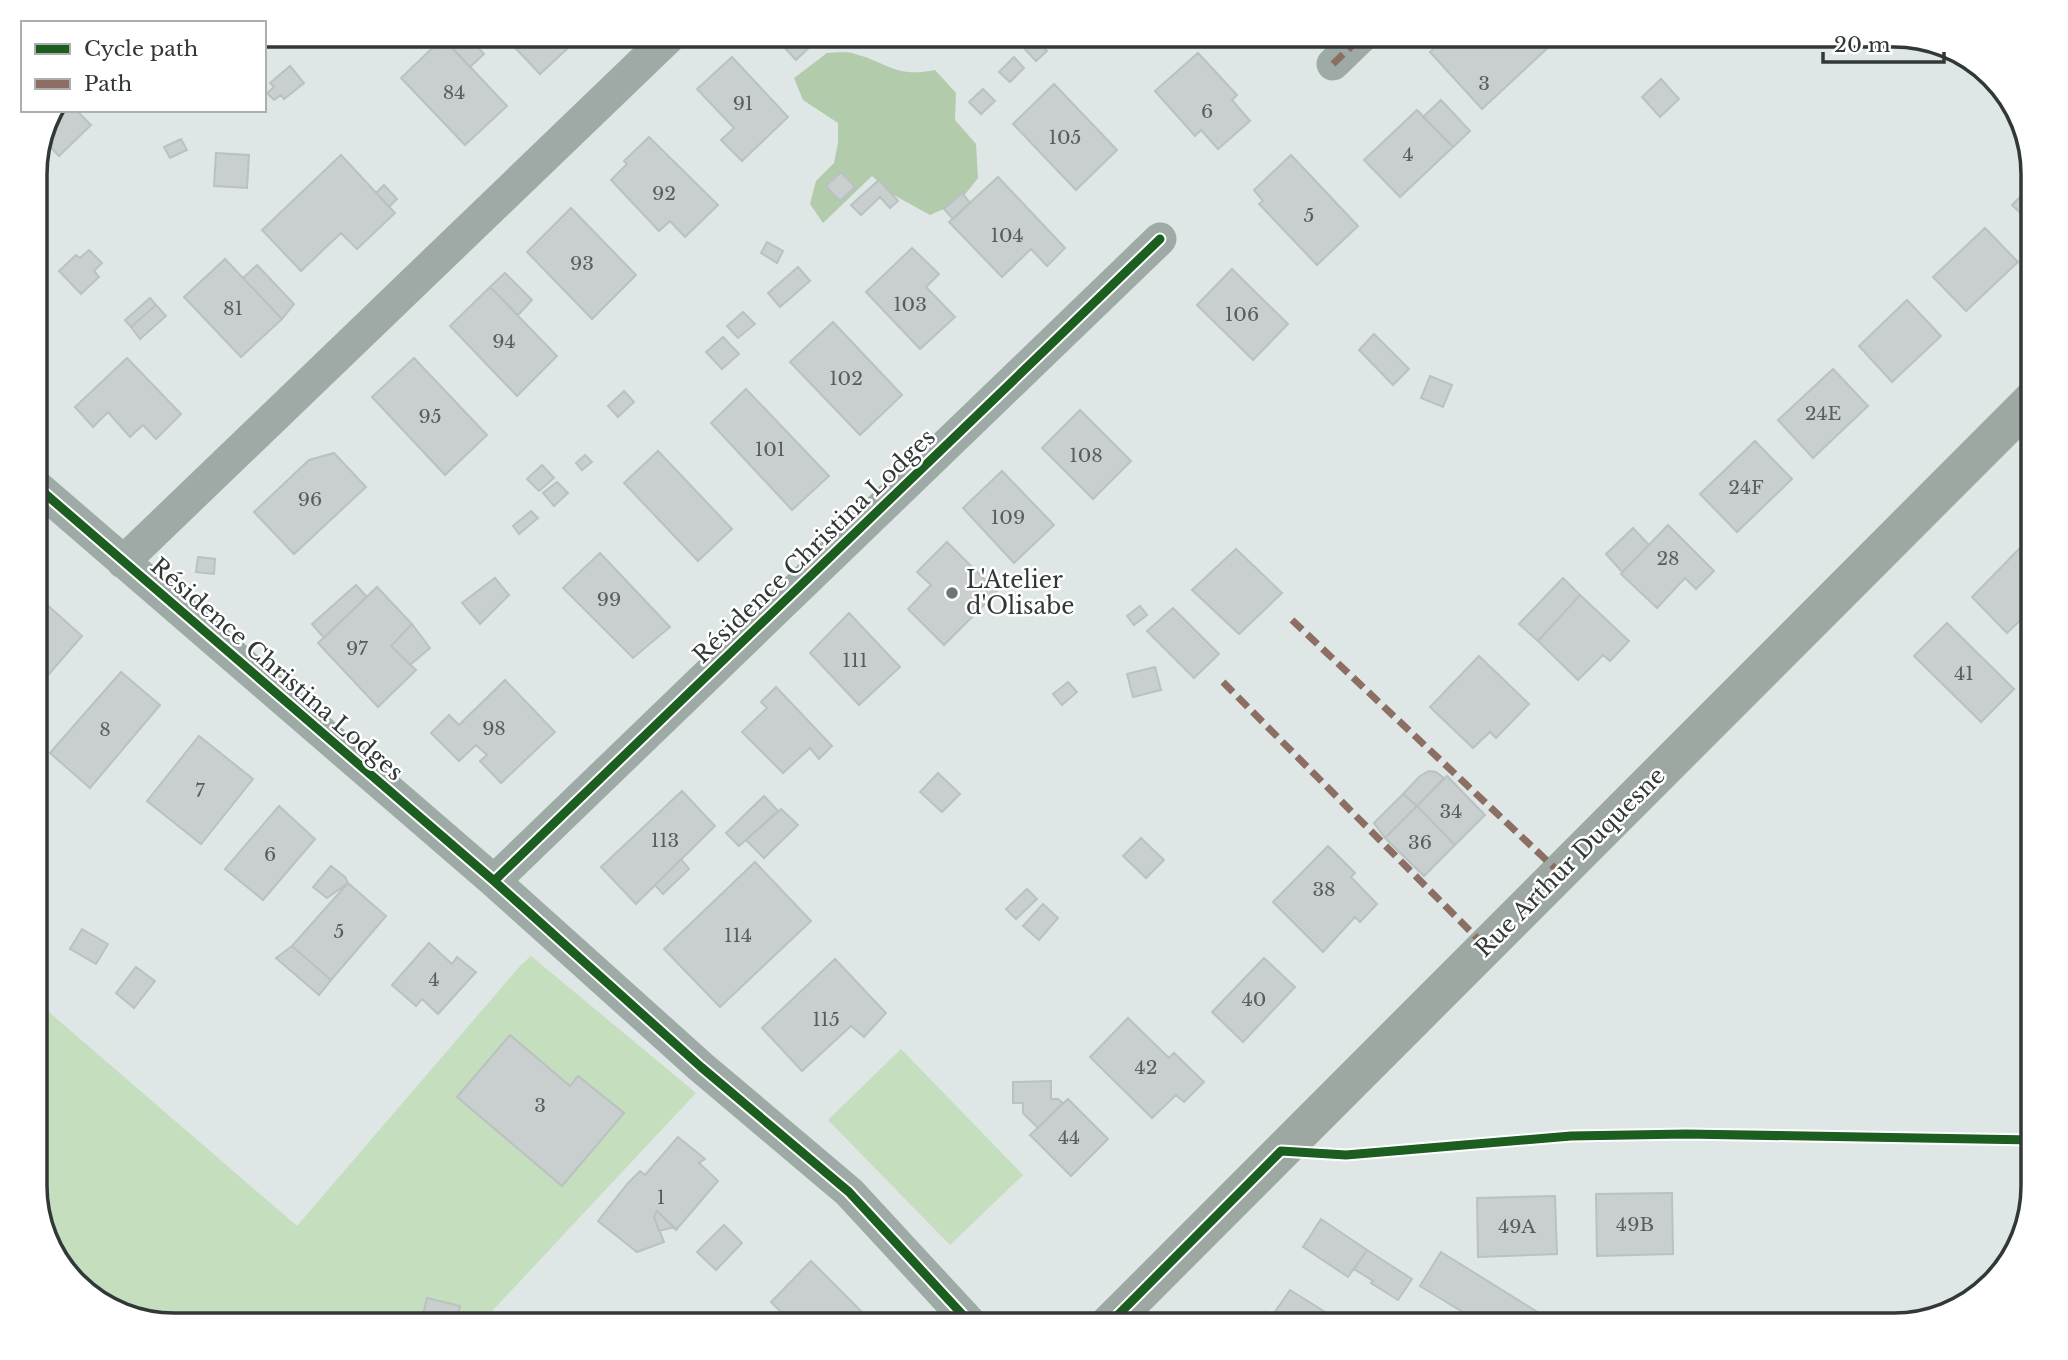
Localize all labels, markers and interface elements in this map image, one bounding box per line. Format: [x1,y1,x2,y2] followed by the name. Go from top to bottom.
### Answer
[21,21,266,112] legend
[1823,21,1944,65] scale bar
[1834,32,1891,58] text: 20 m
[84,36,198,62] text: Cycle path
[84,71,132,97] text: Path
[1478,72,1490,95] house number: 3
[443,81,465,104] house number: 84
[733,92,753,115] house number: 91
[1201,100,1213,123] house number: 6
[1049,126,1081,149] house number: 105
[1402,143,1414,166] house number: 4
[652,182,676,205] house number: 92
[1304,204,1314,227] house number: 5
[990,224,1024,247] house number: 104
[570,252,594,275] house number: 93
[893,293,927,316] house number: 103
[223,297,243,320] house number: 81
[1225,303,1259,326] house number: 106
[492,330,516,353] house number: 94
[829,367,863,390] house number: 102
[1805,402,1841,425] house number: 24E
[418,405,442,428] house number: 95
[687,423,941,669] street label: Résidence Christina Lodges
[755,438,785,461] house number: 101
[1069,444,1103,467] house number: 108
[1728,476,1764,499] house number: 24F
[298,488,322,511] house number: 96
[991,506,1025,529] house number: 109
[1656,547,1680,570] house number: 28
[145,552,409,786] street label: Résidence Christina Lodges
[966,566,1074,620] place label: L'Atelier d'Olisabe
[944,585,960,601] marker: L'Atelier d'Olisabe
[597,588,621,611] house number: 99
[346,637,368,660] house number: 97
[842,649,868,672] house number: 111
[1954,662,1974,685] house number: 41
[482,717,506,740] house number: 98
[99,718,111,741] house number: 8
[1469,761,1671,963] street label: Rue Arthur Duquesne
[195,779,205,802] house number: 7
[1440,800,1462,823] house number: 34
[651,829,679,852] house number: 113
[1408,831,1432,854] house number: 36
[264,843,276,866] house number: 6
[1312,878,1336,901] house number: 38
[334,920,344,943] house number: 5
[724,924,752,947] house number: 114
[428,968,440,991] house number: 4
[1242,988,1266,1011] house number: 40
[812,1008,840,1031] house number: 115
[1135,1056,1157,1079] house number: 42
[534,1094,546,1117] house number: 3
[1058,1126,1080,1149] house number: 44
[657,1186,665,1209] house number: 1
[1616,1213,1654,1236] house number: 49B
[1498,1215,1536,1238] house number: 49A

